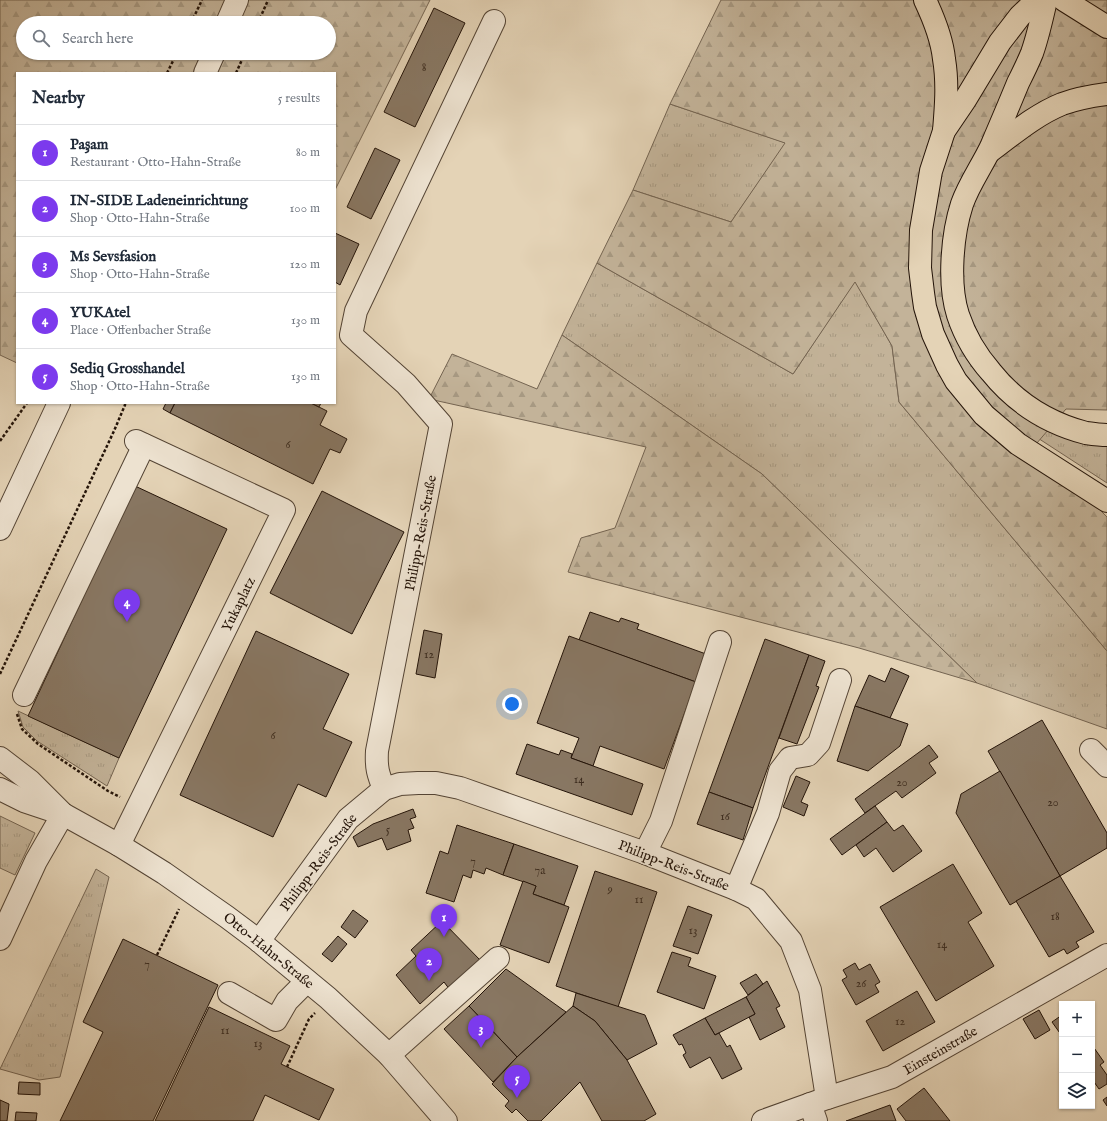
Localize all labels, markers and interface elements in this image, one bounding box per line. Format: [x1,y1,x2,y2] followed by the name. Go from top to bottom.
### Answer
[16,16,336,60] search box
[30,27,52,49] icon: search
[62,29,133,48] text: Search here
[422,60,427,75] house number: 8
[32,88,85,109] text: Nearby
[278,90,320,107] text: 5 results
[70,135,108,154] text: Paşam
[43,144,47,161] text: 1
[296,144,320,161] text: 80 m
[70,154,241,171] text: Restaurant · Otto-Hahn-Straße
[70,191,248,210] text: IN-SIDE Ladeneinrichtung
[42,200,48,217] text: 2
[290,200,320,217] text: 100 m
[70,210,210,227] text: Shop · Otto-Hahn-Straße
[70,247,156,266] text: Ms Sevsfasion
[43,256,47,273] text: 3
[290,256,320,273] text: 120 m
[70,266,210,283] text: Shop · Otto-Hahn-Straße
[70,303,130,322] text: YUKAtel
[42,312,48,329] text: 4
[291,312,320,329] text: 130 m
[70,322,211,339] text: Place · Offenbacher Straße
[70,359,185,378] text: Sediq Grosshandel
[43,368,47,385] text: 5
[291,368,320,385] text: 130 m
[70,378,210,395] text: Shop · Otto-Hahn-Straße
[285,437,291,452] house number: 6
[401,473,441,593] street label: Philipp-Reis-Straße
[218,574,260,635] street label: Yukaplatz
[114,589,140,622] pin: 4
[424,647,434,662] house number: 12
[502,694,522,714] your location
[270,728,276,743] house number: 6
[574,772,584,787] house number: 14
[896,775,908,790] house number: 20
[1047,795,1059,810] house number: 20
[720,809,731,824] house number: 16
[276,810,362,915] street label: Philipp-Reis-Straße
[386,822,391,837] house number: 5
[616,836,732,896] street label: Philipp-Reis-Straße
[470,854,476,869] house number: 7
[535,863,546,878] house number: 7a
[606,882,613,897] house number: 9
[635,892,643,907] house number: 11
[431,904,457,937] pin: 1
[219,909,318,993] street label: Otto-Hahn-Straße
[1050,909,1060,924] house number: 18
[689,923,697,938] house number: 13
[937,937,947,952] house number: 14
[416,948,442,981] pin: 2
[144,957,150,972] house number: 7
[856,976,867,991] house number: 26
[1059,1001,1095,1109] map controls
[1059,1001,1095,1037] button: +
[895,1014,905,1029] house number: 12
[468,1015,494,1048] pin: 3
[900,1022,981,1079] street label: Einsteinstraße
[221,1023,229,1038] house number: 11
[254,1036,262,1051] house number: 13
[1059,1037,1095,1073] button: −
[504,1065,530,1098] pin: 5
[1059,1073,1095,1109] button: layers

